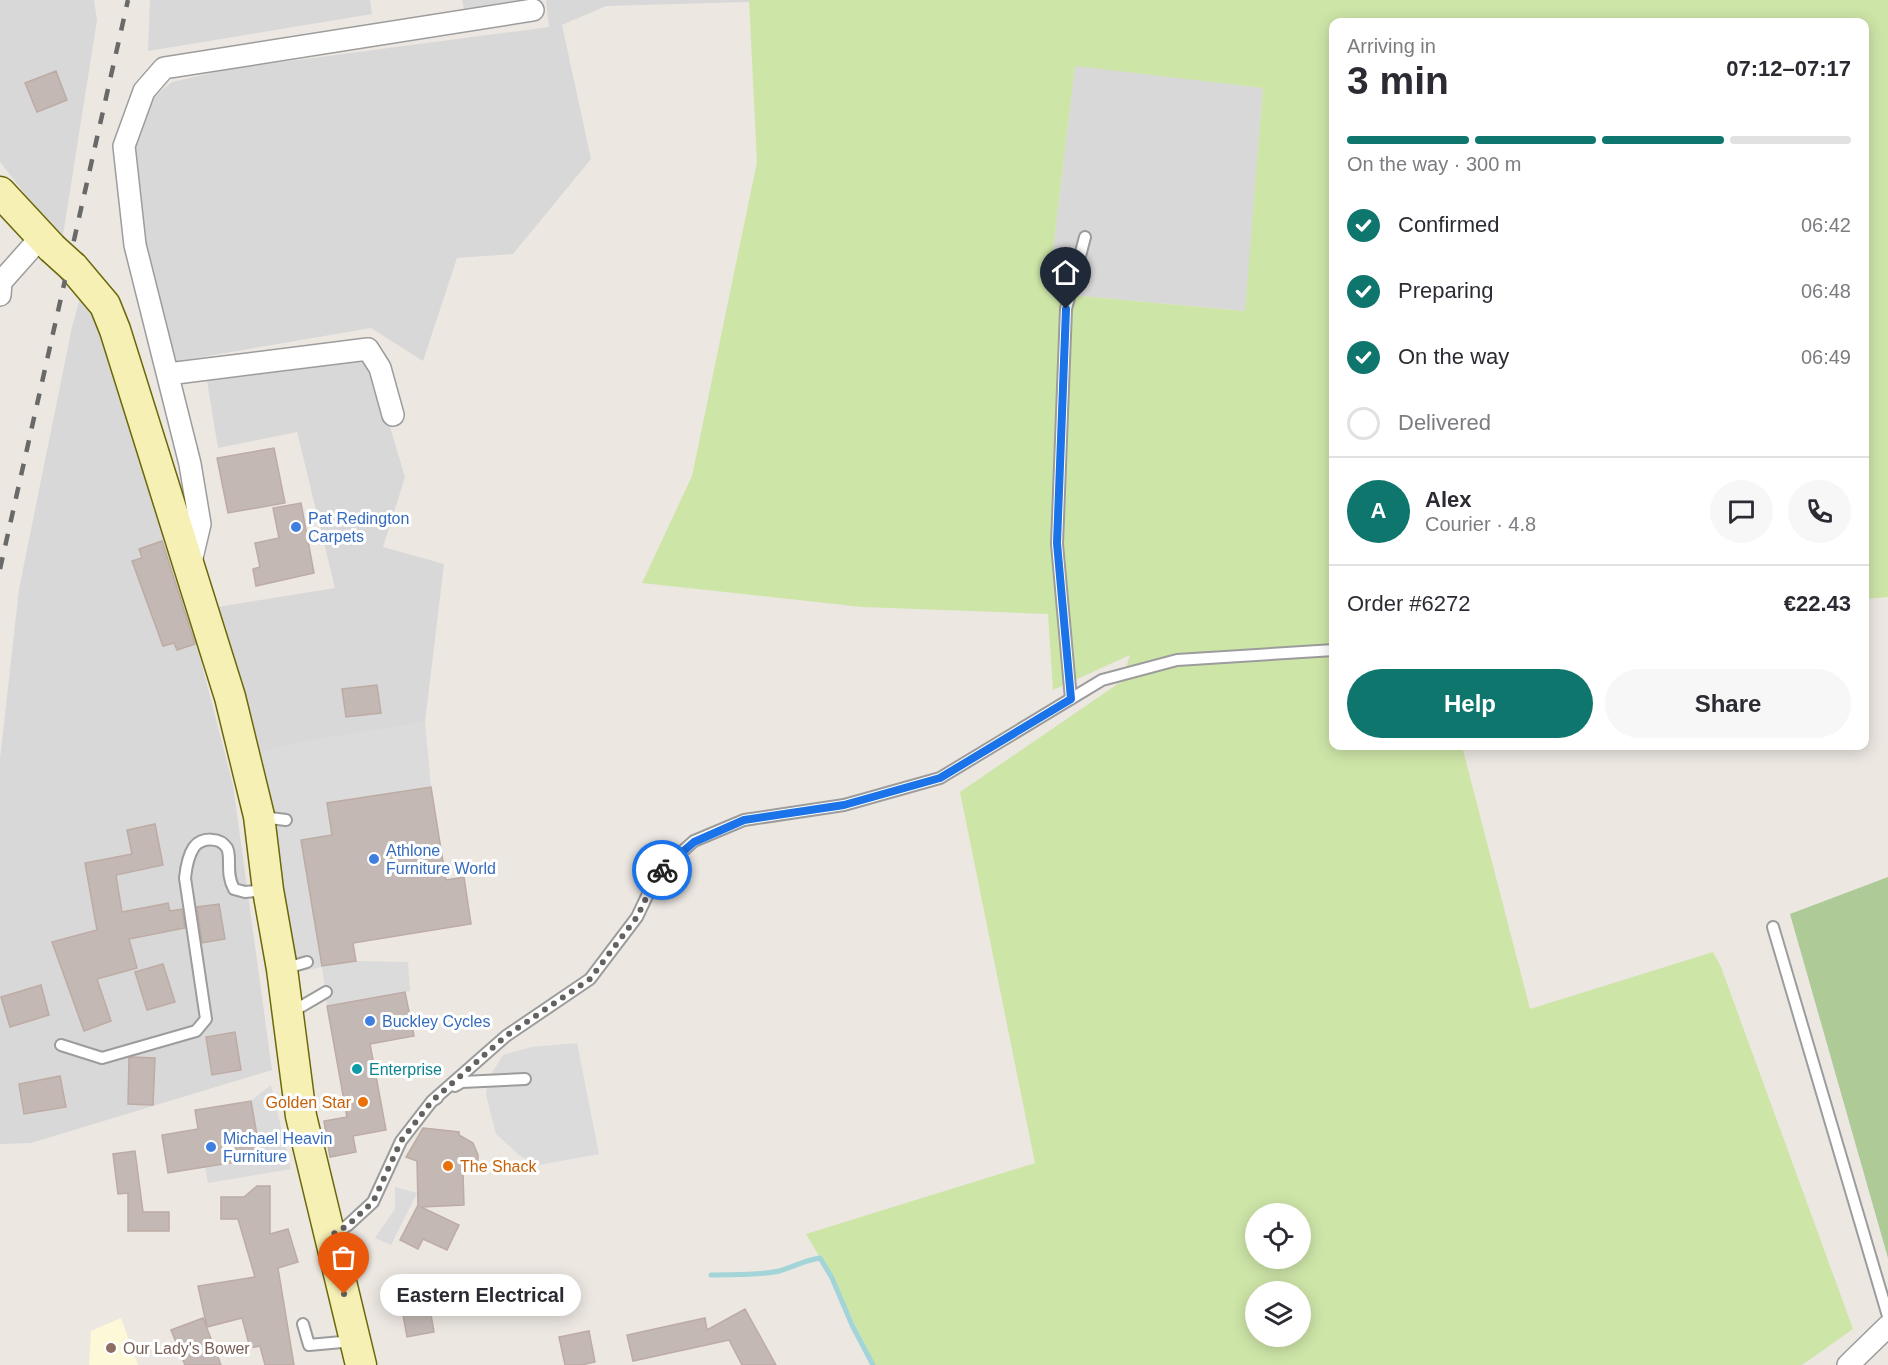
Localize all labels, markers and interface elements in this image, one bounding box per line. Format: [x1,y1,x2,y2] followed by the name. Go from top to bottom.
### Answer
[1347,35,1436,57] text: Arriving in
[1726,56,1851,81] text: 07:12–07:17
[1347,59,1449,102] text: 3 min
[1347,153,1522,175] text: On the way · 300 m
[1347,209,1380,242] icon: check
[1398,212,1499,237] text: Confirmed
[1801,214,1851,236] text: 06:42
[1040,247,1091,309] pin
[1049,256,1082,289] icon: home
[1347,275,1380,308] icon: check
[1398,278,1493,303] text: Preparing
[1801,280,1851,302] text: 06:48
[1347,341,1380,374] icon: check
[1398,344,1509,369] text: On the way
[1801,346,1851,368] text: 06:49
[1398,410,1491,435] text: Delivered
[1710,480,1773,543] button: chat
[1788,480,1851,543] button: phone
[1425,487,1471,512] text: Alex
[1371,498,1386,523] text: A
[308,510,409,545] place label: Pat Redington Carpets
[1425,513,1536,535] text: Courier · 4.8
[289,520,303,534] marker: Pat Redington Carpets
[1347,591,1471,616] text: Order #6272
[1784,591,1851,616] text: €22.43
[1347,669,1593,738] button: Help
[1605,669,1851,738] button: Share
[632,840,692,900] courier
[386,842,496,877] place label: Athlone Furniture World
[367,852,381,866] marker: Athlone Furniture World
[646,854,679,887] icon: bike
[382,1013,490,1030] place label: Buckley Cycles
[363,1014,377,1028] marker: Buckley Cycles
[369,1061,442,1078] place label: Enterprise
[350,1062,364,1076] marker: Enterprise
[266,1094,352,1111] place label: Golden Star
[356,1095,370,1109] marker: Golden Star
[223,1130,332,1165] place label: Michael Heavin Furniture
[204,1140,218,1154] marker: Michael Heavin Furniture
[460,1158,537,1175] place label: The Shack
[441,1159,455,1173] marker: The Shack
[1245,1203,1311,1347] map controls
[1245,1203,1311,1269] button: locate
[318,1232,369,1294] pin
[327,1241,360,1274] icon: bag
[380,1273,581,1315] callout: Eastern Electrical
[1245,1281,1311,1347] button: layers
[397,1284,564,1306] text: Eastern Electrical
[123,1340,250,1357] place label: Our Lady's Bower
[104,1341,118,1355] marker: Our Lady's Bower

